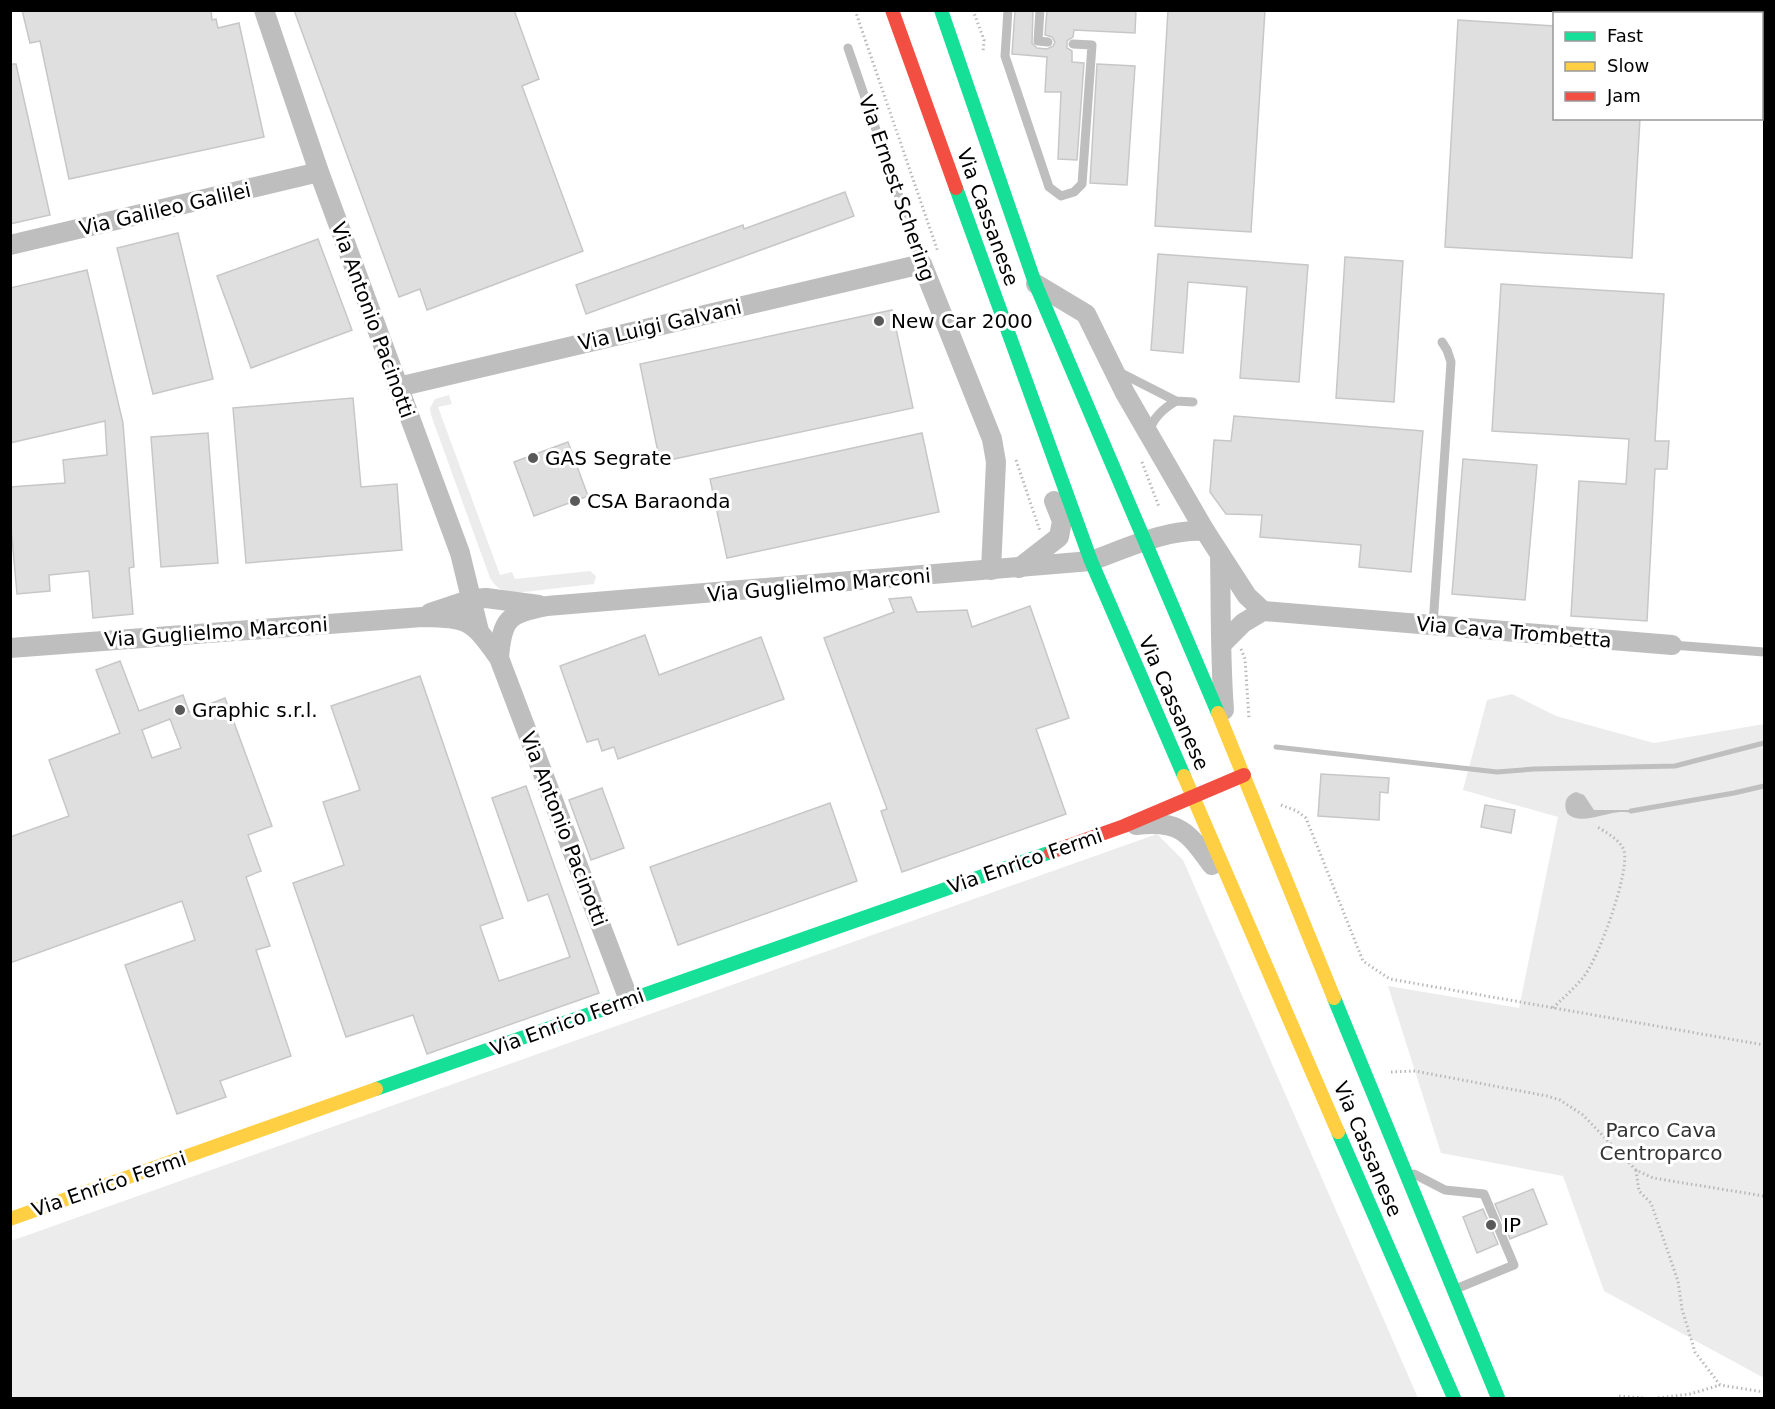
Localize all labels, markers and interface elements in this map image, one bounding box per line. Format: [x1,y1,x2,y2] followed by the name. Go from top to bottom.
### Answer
[1553,12,1763,120] legend
[1607,25,1643,46] text: Fast
[1607,55,1649,76] text: Slow
[1606,85,1641,106] text: Jam
[854,92,940,284] street label: Via Ernest Schering
[952,145,1024,289] street label: Via Cassanese
[77,178,253,240] street label: Via Galileo Galilei
[326,219,420,421] street label: Via Antonio Pacinotti
[576,295,744,355] street label: Via Luigi Galvani
[891,309,1033,333] place label: New Car 2000
[872,314,886,328] marker: New Car 2000
[545,446,672,470] place label: GAS Segrate
[526,451,540,465] marker: GAS Segrate
[587,489,730,513] place label: CSA Baraonda
[568,494,582,508] marker: CSA Baraonda
[706,563,932,607] street label: Via Guglielmo Marconi
[103,612,329,652] street label: Via Guglielmo Marconi
[1415,612,1613,652] street label: Via Cava Trombetta
[1134,632,1214,774] street label: Via Cassanese
[192,698,318,722] place label: Graphic s.r.l.
[173,703,187,717] marker: Graphic s.r.l.
[516,728,612,930] street label: Via Antonio Pacinotti
[945,823,1105,899] street label: Via Enrico Fermi
[487,983,647,1061] street label: Via Enrico Fermi
[1329,1078,1407,1220] street label: Via Cassanese
[1600,1118,1722,1165] park label: Parco Cava Centroparco
[29,1146,189,1222] street label: Via Enrico Fermi
[1503,1213,1521,1237] place label: IP
[1484,1218,1498,1232] marker: IP

